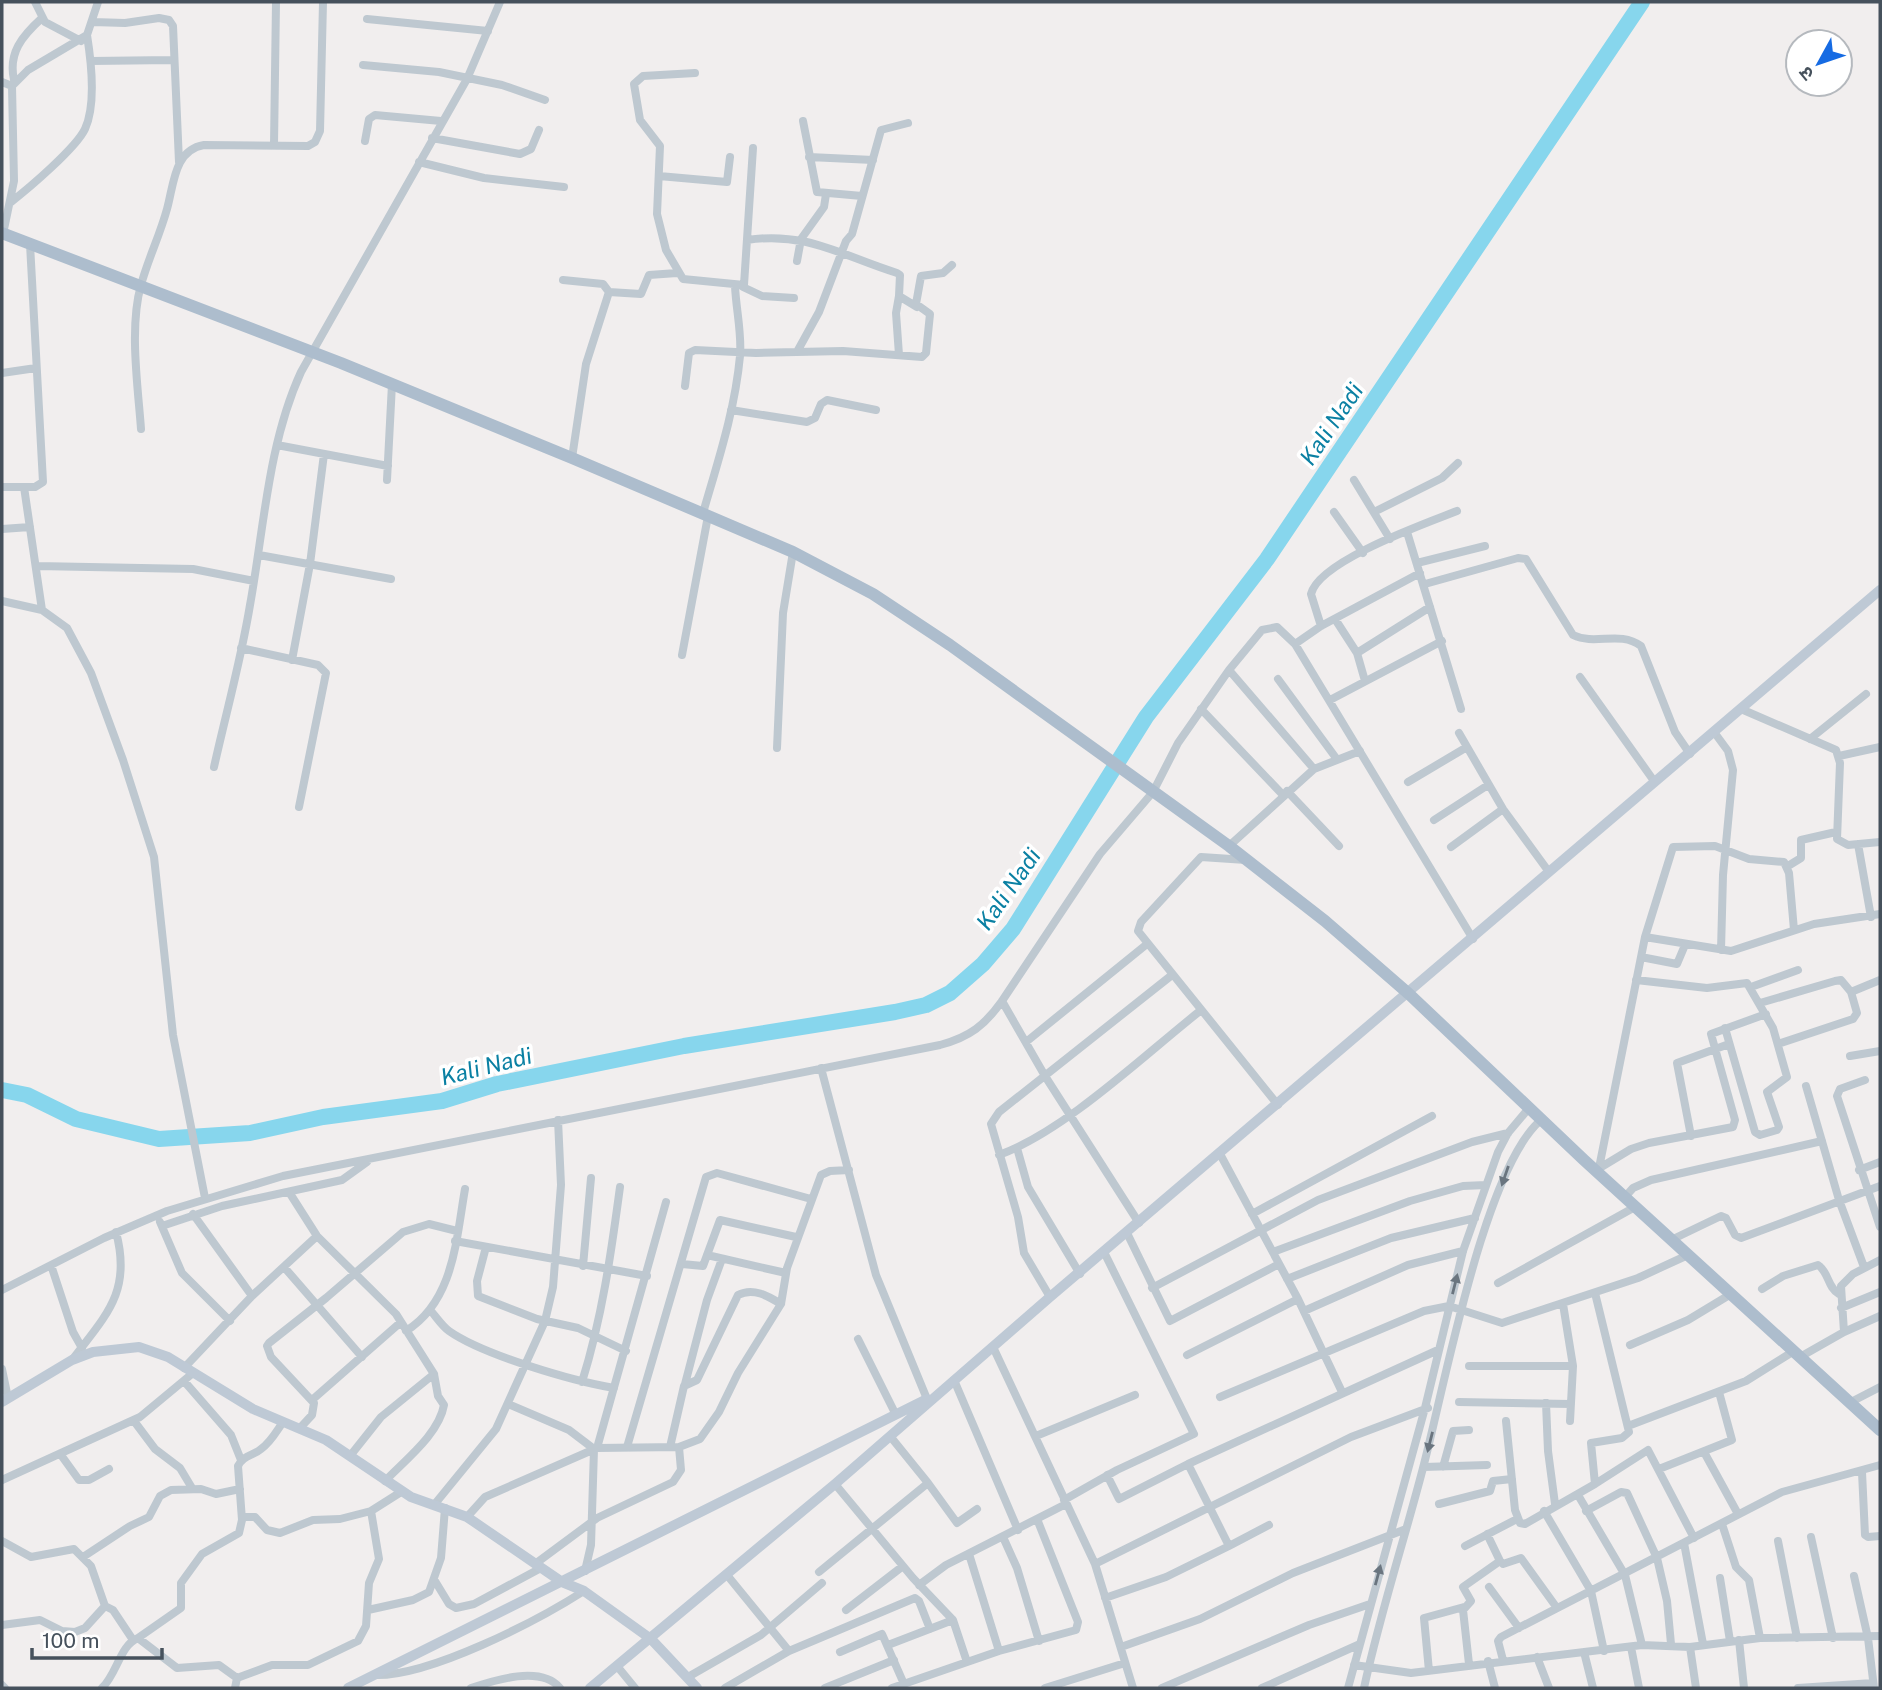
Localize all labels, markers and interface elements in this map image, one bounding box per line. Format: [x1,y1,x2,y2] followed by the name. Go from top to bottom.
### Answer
[1784,28,1854,98] north arrow
[1793,62,1818,85] text: उ
[1294,378,1368,470] water label: Kali Nadi
[970,843,1046,935] water label: Kali Nadi
[438,1042,535,1090] water label: Kali Nadi
[1499,1166,1510,1187] one-way arrow
[1450,1273,1461,1295] one-way arrow
[1424,1431,1435,1453] one-way arrow
[1373,1564,1384,1586] one-way arrow
[32,1616,161,1660] scale bar
[42,1628,99,1653] text: 100 m

